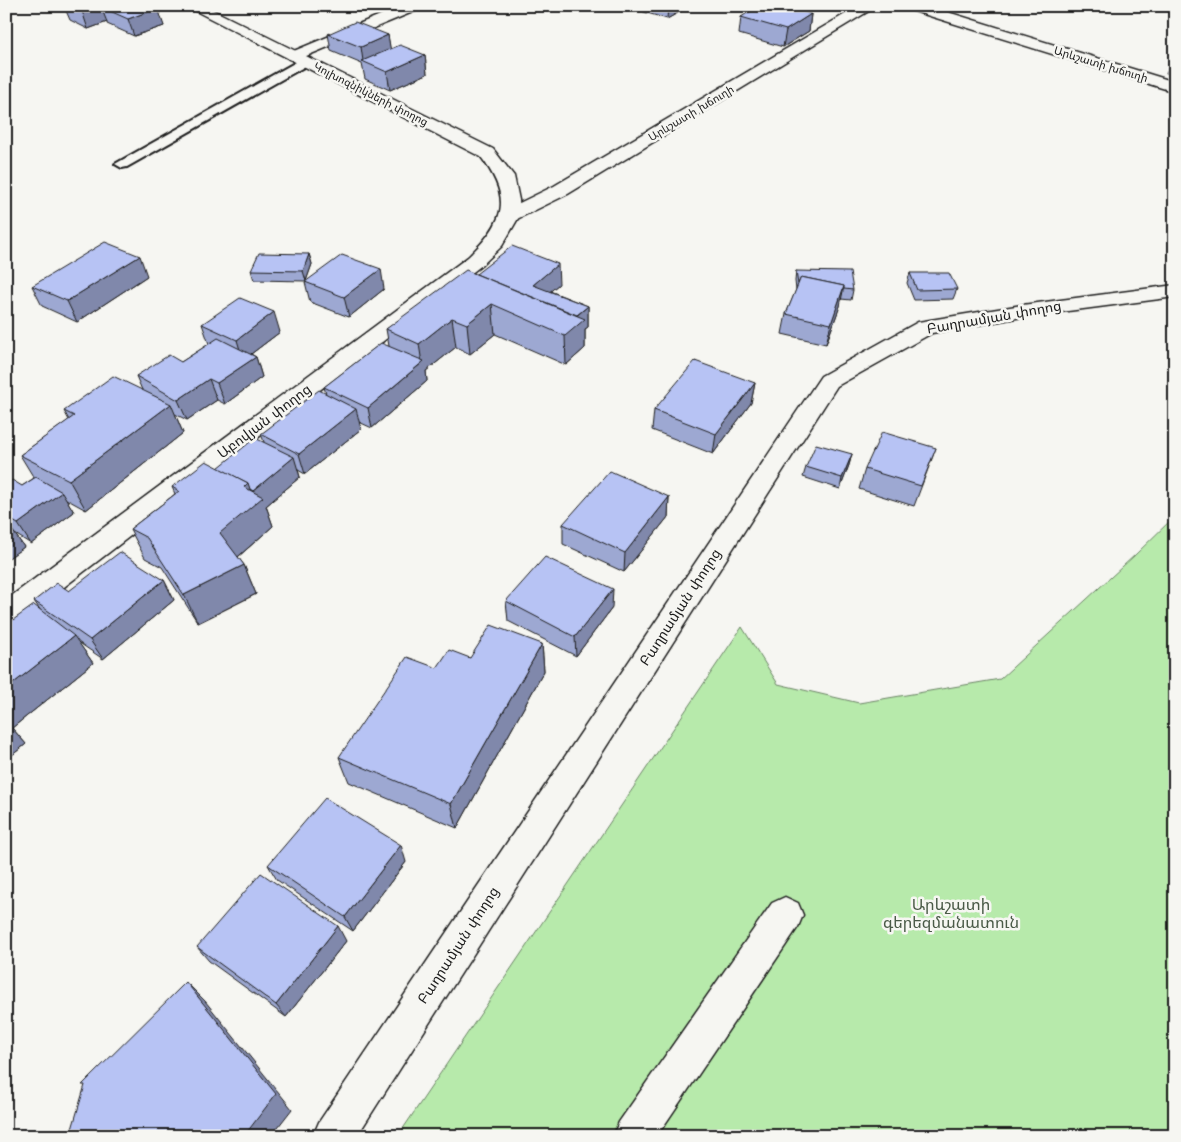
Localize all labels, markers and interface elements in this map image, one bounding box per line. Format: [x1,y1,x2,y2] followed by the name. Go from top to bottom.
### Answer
[1052,44,1149,85] street label: Արևշատի խճուղի
[311,60,430,129] street label: Կոլխոզնիկների փողոց
[646,83,736,144] street label: Արևշատի խճուղի
[926,297,1063,338] street label: Բաղրամյան փողոց
[214,381,315,462] street label: Աբովյան փողոց
[636,546,725,669] street label: Բաղրամյան փողոց
[414,884,503,1007] street label: Բաղրամյան փողոց
[883,896,1019,932] park label: Արևշատի գերեզմանատուն

